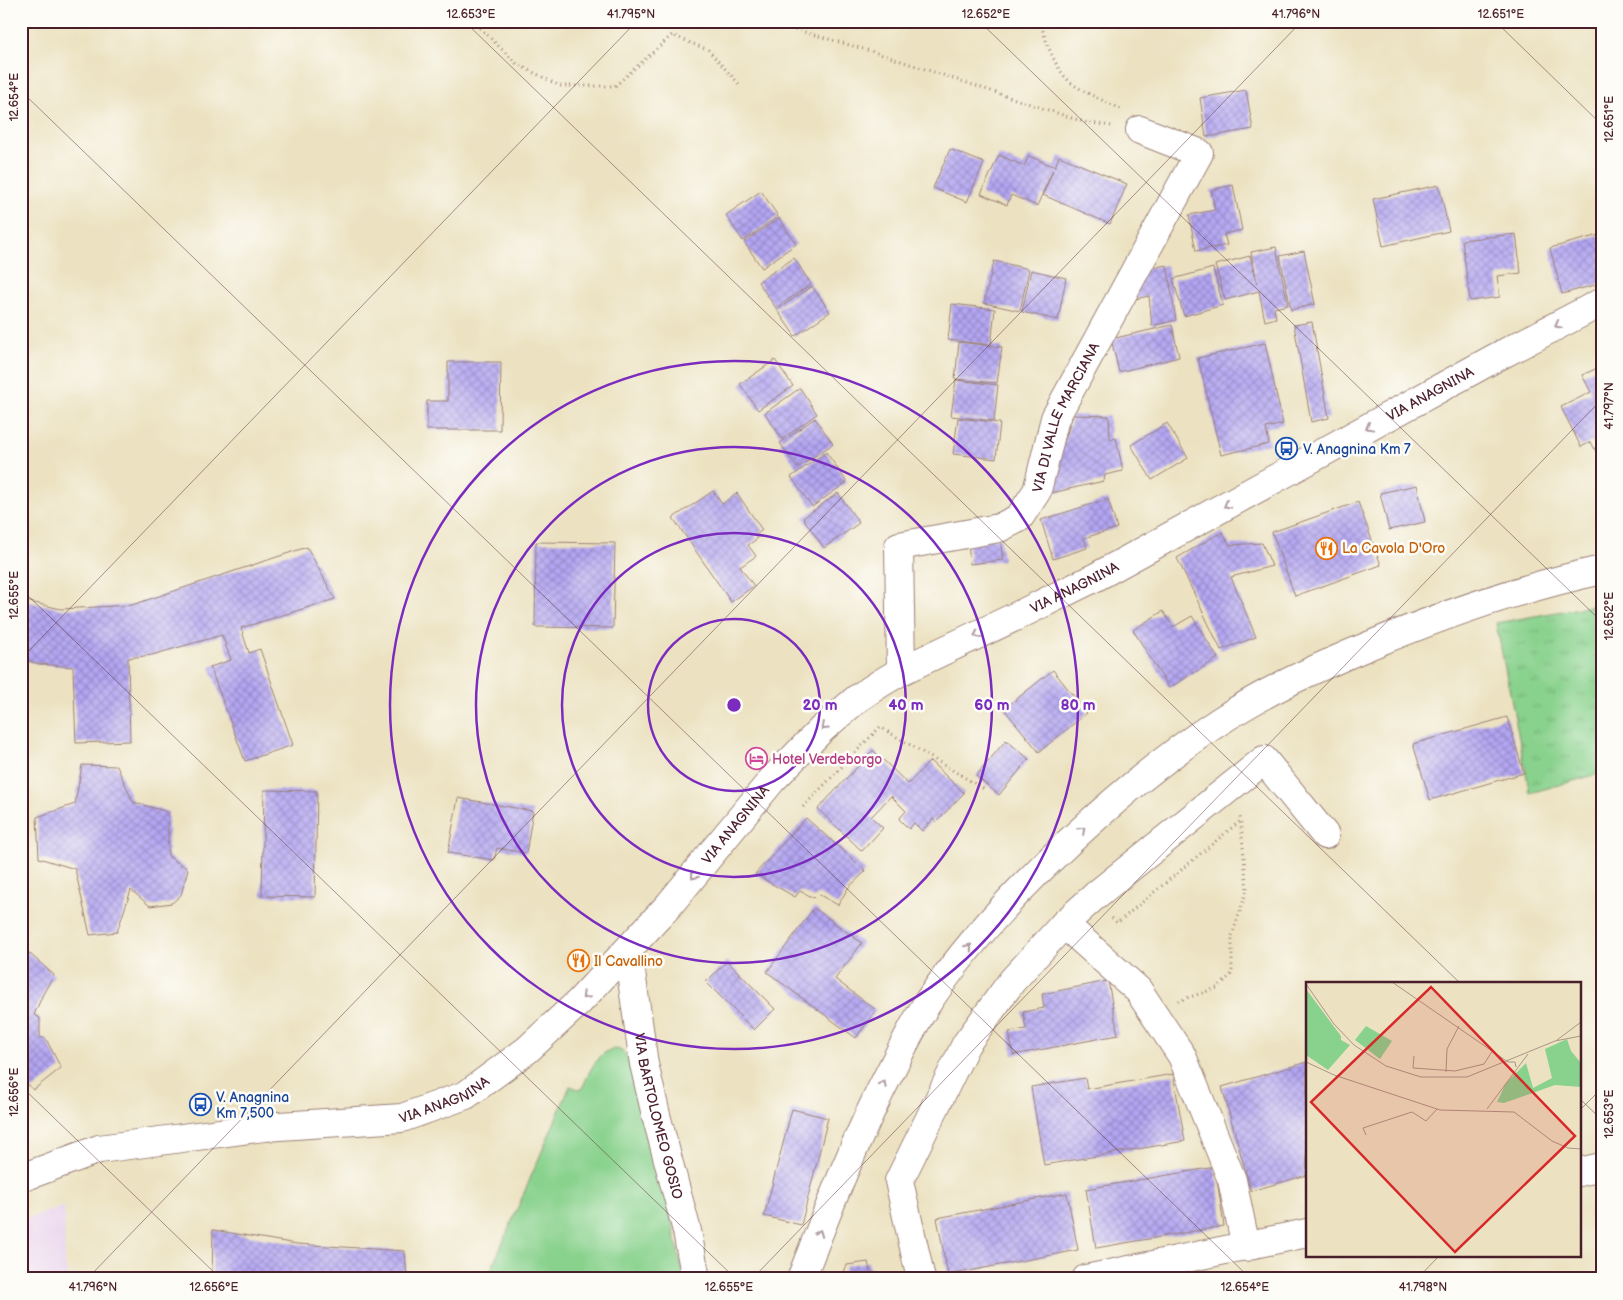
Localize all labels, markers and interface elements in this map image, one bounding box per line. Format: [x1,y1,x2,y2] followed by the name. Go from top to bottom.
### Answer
[447,7,496,22] text: 12.653°E
[607,7,655,22] text: 41.795°N
[962,7,1010,22] text: 12.652°E
[1272,7,1320,22] text: 41.796°N
[1478,7,1524,22] text: 12.651°E
[7,73,22,121] text: 12.654°E
[1602,96,1617,142] text: 12.651°E
[1555,318,1564,328] one-way arrow
[1029,339,1103,494] street label: VIA DI VALLE MARCIANA
[1383,363,1477,424] street label: VIA ANAGNINA
[1602,382,1617,430] text: 41.797°N
[1366,421,1375,431] one-way arrow
[1275,437,1299,461] bus stop icon: V. Anagnina Km 7
[1303,441,1411,458] place label: V. Anagnina Km 7
[1223,499,1232,509] one-way arrow
[1314,536,1338,560] restaurant icon: La Cavola D'Oro
[1342,540,1445,557] place label: La Cavola D'Oro
[1027,558,1122,617] street label: VIA ANAGNINA
[7,571,22,619] text: 12.655°E
[1602,592,1617,640] text: 12.652°E
[973,629,982,639] one-way arrow
[725,696,743,714] centre of rings
[803,696,838,715] text: 20 m
[888,696,924,715] text: 40 m
[974,696,1010,715] text: 60 m
[1060,696,1096,715] text: 80 m
[820,721,829,730] one-way arrow
[744,747,768,771] hotel icon: Hotel Verdeborgo
[772,751,882,768] place label: Hotel Verdeborgo
[698,781,773,868] street label: VIA ANAGNINA
[1076,827,1085,836] one-way arrow
[692,870,700,879] one-way arrow
[963,943,972,952] one-way arrow
[566,949,590,973] restaurant icon: Il Cavallino
[594,953,663,970] place label: Il Cavallino
[1306,982,1580,1258] inset map
[581,990,590,999] one-way arrow
[631,1032,687,1201] street label: VIA BARTOLOMEO GOSIO
[7,1068,22,1116] text: 12.656°E
[397,1072,493,1127] street label: VIA ANAGNINA
[877,1080,887,1089] one-way arrow
[216,1089,289,1122] place label: V. Anagnina Km 7,500
[1602,1089,1617,1138] text: 12.653°E
[188,1093,212,1117] bus stop icon: V. Anagnina Km 7,500
[813,1229,823,1238] one-way arrow
[69,1280,117,1295] text: 41.796°N
[190,1280,238,1295] text: 12.656°E
[705,1280,753,1295] text: 12.655°E
[1221,1280,1269,1295] text: 12.654°E
[1399,1280,1447,1295] text: 41.798°N

